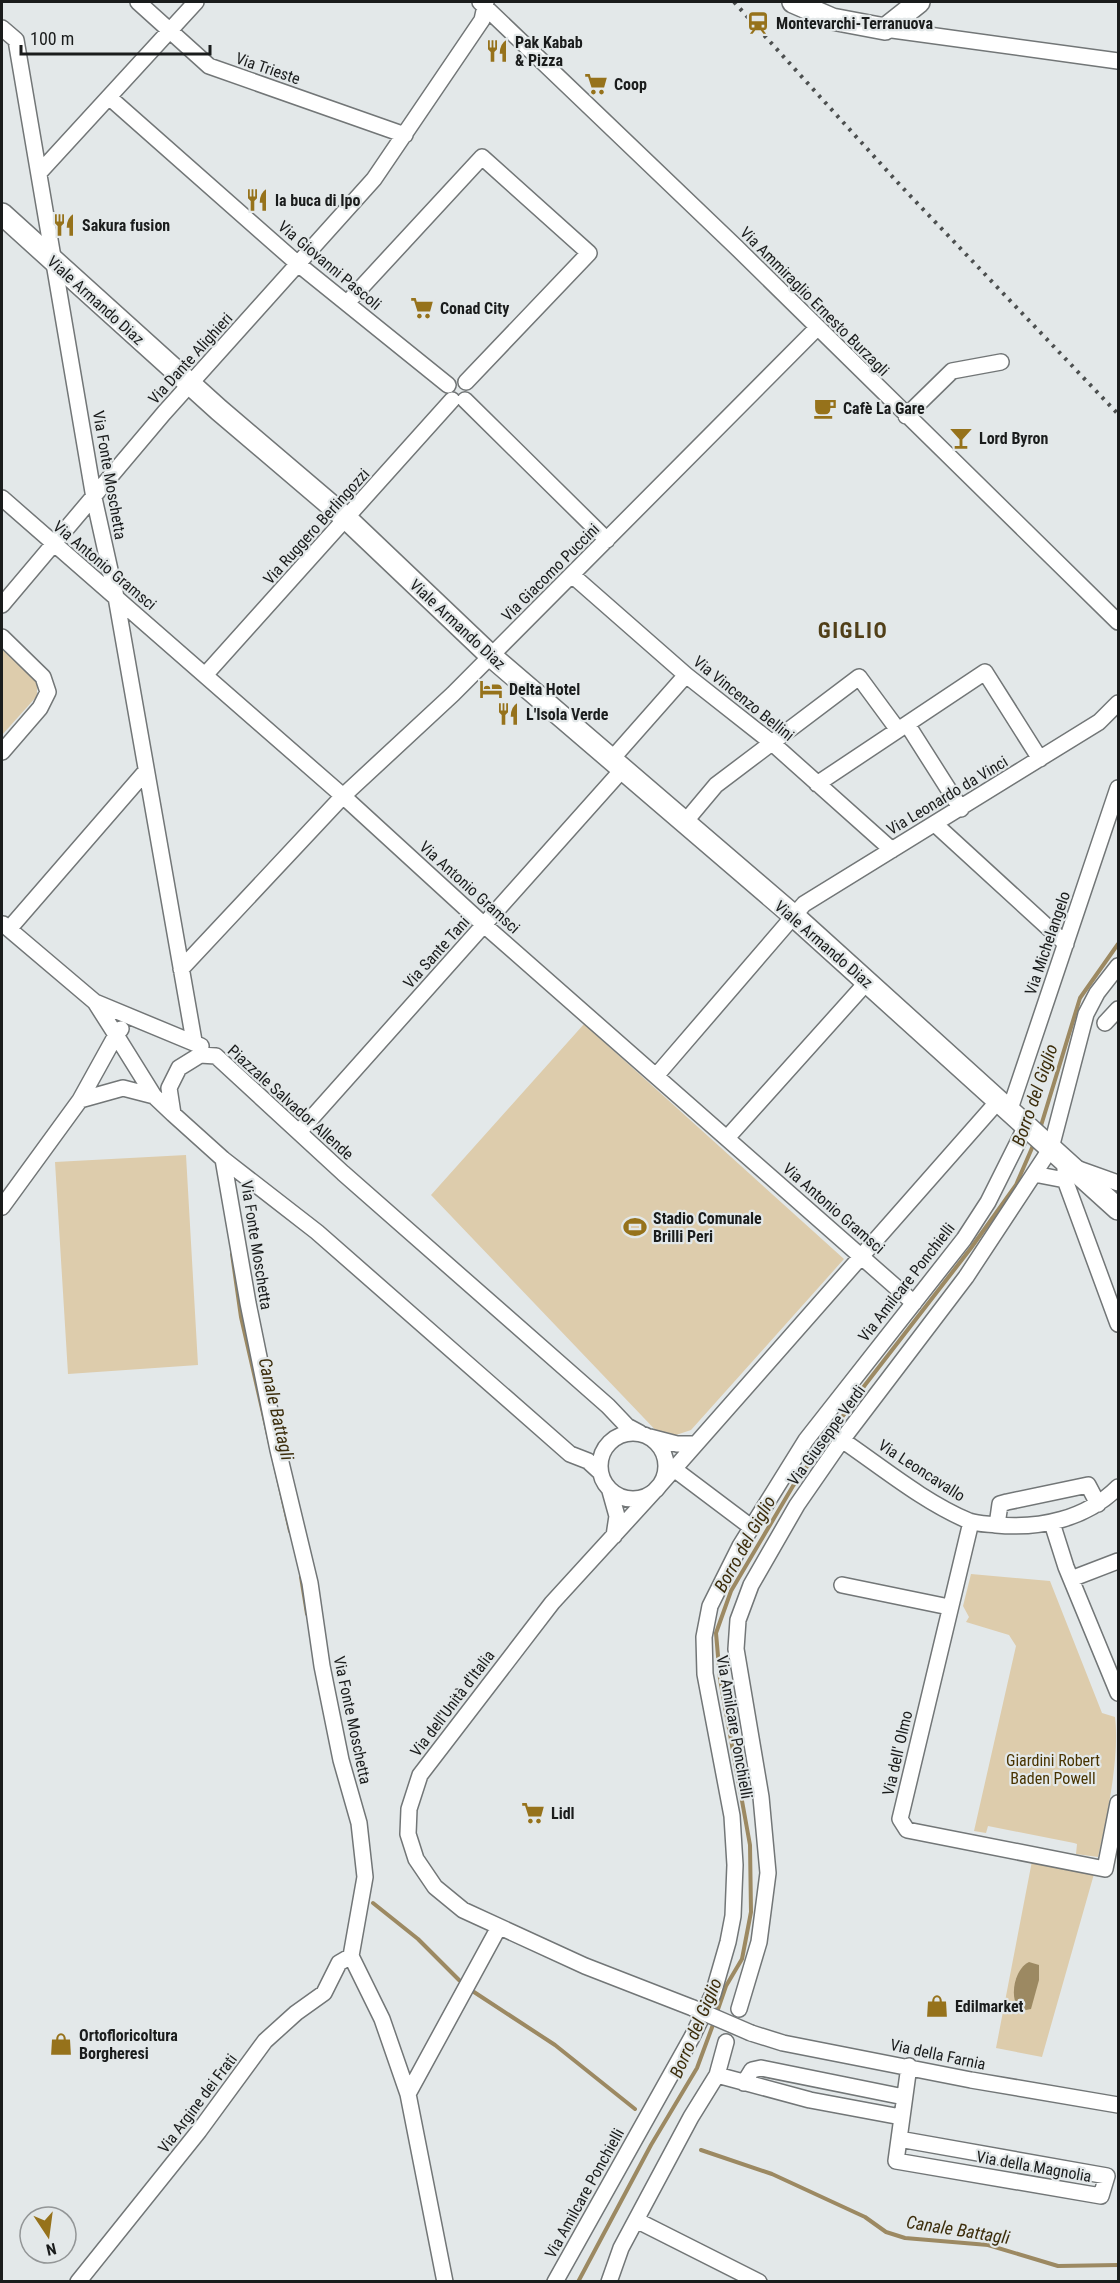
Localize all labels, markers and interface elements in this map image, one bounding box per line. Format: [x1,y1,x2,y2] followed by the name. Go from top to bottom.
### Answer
[745,10,771,36] station icon: Montevarchi-Terranuova
[776,14,933,33] place label: Montevarchi-Terranuova
[21,18,210,56] scale bar
[30,28,74,49] text: 100 m
[515,33,583,70] place label: Pak Kabab & Pizza
[484,38,510,64] restaurant icon: Pak Kabab & Pizza
[233,49,303,88] street label: Via Trieste
[583,71,609,97] supermarket icon: Coop
[614,75,647,94] place label: Coop
[244,187,270,213] restaurant icon: la buca di Ipo
[275,191,361,210] place label: la buca di Ipo
[51,212,77,238] restaurant icon: Sakura fusion
[82,216,170,235] place label: Sakura fusion
[274,217,385,314] street label: Via Giovanni Pascoli
[736,223,893,380] street label: Via Ammiraglio Ernesto Burzagli
[43,252,148,349] street label: Viale Armando Diaz
[409,295,435,321] supermarket icon: Conad City
[440,299,509,318] place label: Conad City
[144,309,236,408] street label: Via Dante Alighieri
[812,395,838,421] cafe icon: Cafè La Gare
[843,399,925,418] place label: Cafè La Gare
[89,409,130,541] street label: Via Fonte Moschetta
[948,425,974,451] bar icon: Lord Byron
[979,429,1048,448] place label: Lord Byron
[259,464,373,588] street label: Via Ruggero Berlingozzi
[49,517,160,614] street label: Via Antonio Gramsci
[498,520,603,625] street label: Via Giacomo Puccini
[406,575,509,674] street label: Viale Armando Diaz
[818,618,888,643] district label: GIGLIO
[689,652,798,745] street label: Via Vincenzo Bellini
[478,676,504,702] hotel icon: Delta Hotel
[509,680,580,699] place label: Delta Hotel
[495,701,521,727] restaurant icon: L'Isola Verde
[526,705,609,724] place label: L'Isola Verde
[883,752,1011,839] street label: Via Leonardo da Vinci
[415,837,524,938] street label: Via Antonio Gramsci
[1021,889,1074,998] street label: Via Michelangelo
[771,897,877,992] street label: Viale Armando Diaz
[399,913,473,992] street label: Via Sante Tani
[224,1041,357,1164] street label: Piazzale Salvador Allende
[1007,1041,1062,1149] water label: Borro del Giglio
[779,1159,889,1258] street label: Via Antonio Gramsci
[237,1179,276,1311] street label: Via Fonte Moschetta
[653,1209,762,1246] place label: Stadio Comunale Brilli Peri
[622,1214,648,1240] sports icon: Stadio Comunale Brilli Peri
[854,1219,959,1345] street label: Via Amilcare Ponchielli
[254,1356,299,1463] water label: Canale Battagli
[784,1382,869,1489] street label: Via Giuseppe Verdi
[875,1435,969,1506] street label: Via Leoncavallo
[710,1492,780,1595] water label: Borro del Giglio
[406,1646,499,1760] street label: Via dell'Unità d'Italia
[330,1654,375,1786] street label: Via Fonte Moschetta
[713,1654,756,1800] street label: Via Amilcare Ponchielli
[878,1709,916,1797] street label: Via dell' Olmo
[1006,1751,1100,1788] park label: Giardini Robert Baden Powell
[520,1800,546,1826] supermarket icon: Lidl
[551,1804,575,1823] place label: Lidl
[665,1975,726,2081] water label: Borro del Giglio
[924,1993,950,2019] shop icon: Edilmarket
[955,1997,1024,2016] place label: Edilmarket
[79,2026,178,2063] place label: Ortofloricoltura Borgheresi
[48,2031,74,2057] shop icon: Ortofloricoltura Borgheresi
[888,2035,987,2074] street label: Via della Farnia
[154,2050,241,2157] street label: Via Argine dei Frati
[541,2125,628,2261] street label: Via Amilcare Ponchielli
[975,2147,1093,2186] street label: Via della Magnolia
[18,2205,78,2265] north arrow
[905,2211,1012,2248] water label: Canale Battagli
[44,2239,58,2259] text: N

